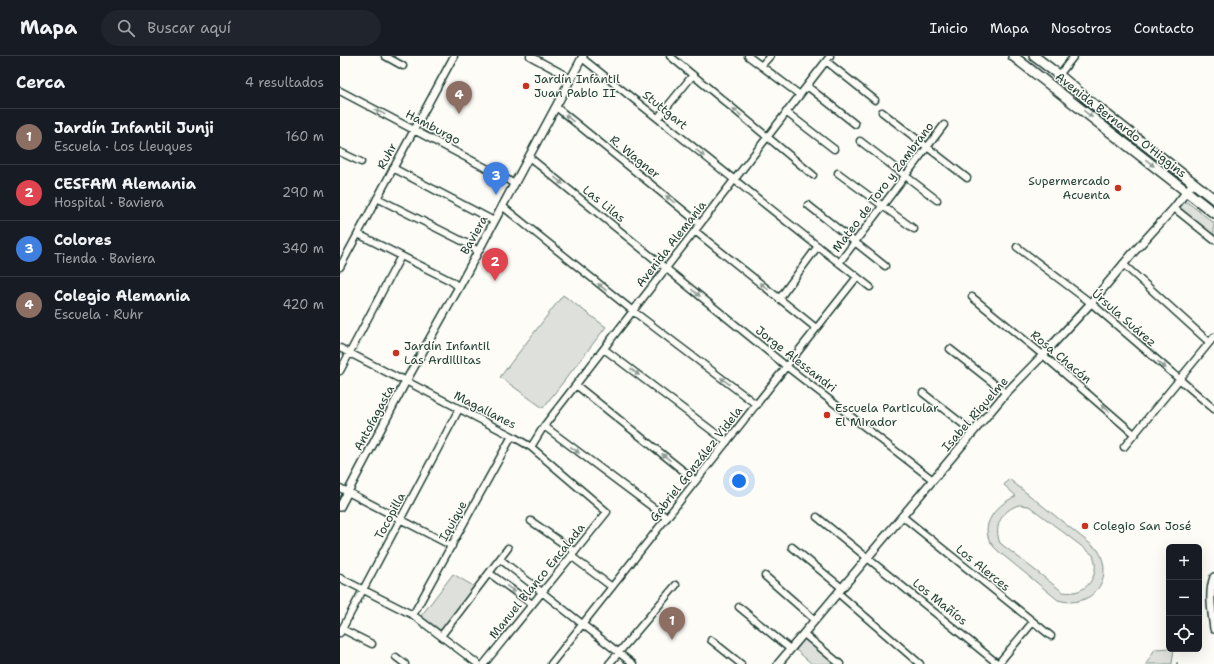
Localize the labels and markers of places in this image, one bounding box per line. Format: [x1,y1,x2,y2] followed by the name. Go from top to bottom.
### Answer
[534,71,620,101] place label: Jardín Infantil Juan Pablo II
[446,81,472,114] pin: 4
[521,81,531,91] marker: Jardín Infantil Juan Pablo II
[483,162,509,195] pin: 3
[1028,173,1111,203] place label: Supermercado Acuenta
[1113,183,1123,193] marker: Supermercado Acuenta
[482,248,508,281] pin: 2
[404,338,490,368] place label: Jardín Infantil Las Ardillitas
[391,348,401,358] marker: Jardín Infantil Las Ardillitas
[835,400,939,430] place label: Escuela Particular El Mirador
[822,410,832,420] marker: Escuela Particular El Mirador
[1093,518,1192,534] place label: Colegio San José
[1080,521,1090,531] marker: Colegio San José
[659,607,685,640] pin: 1

